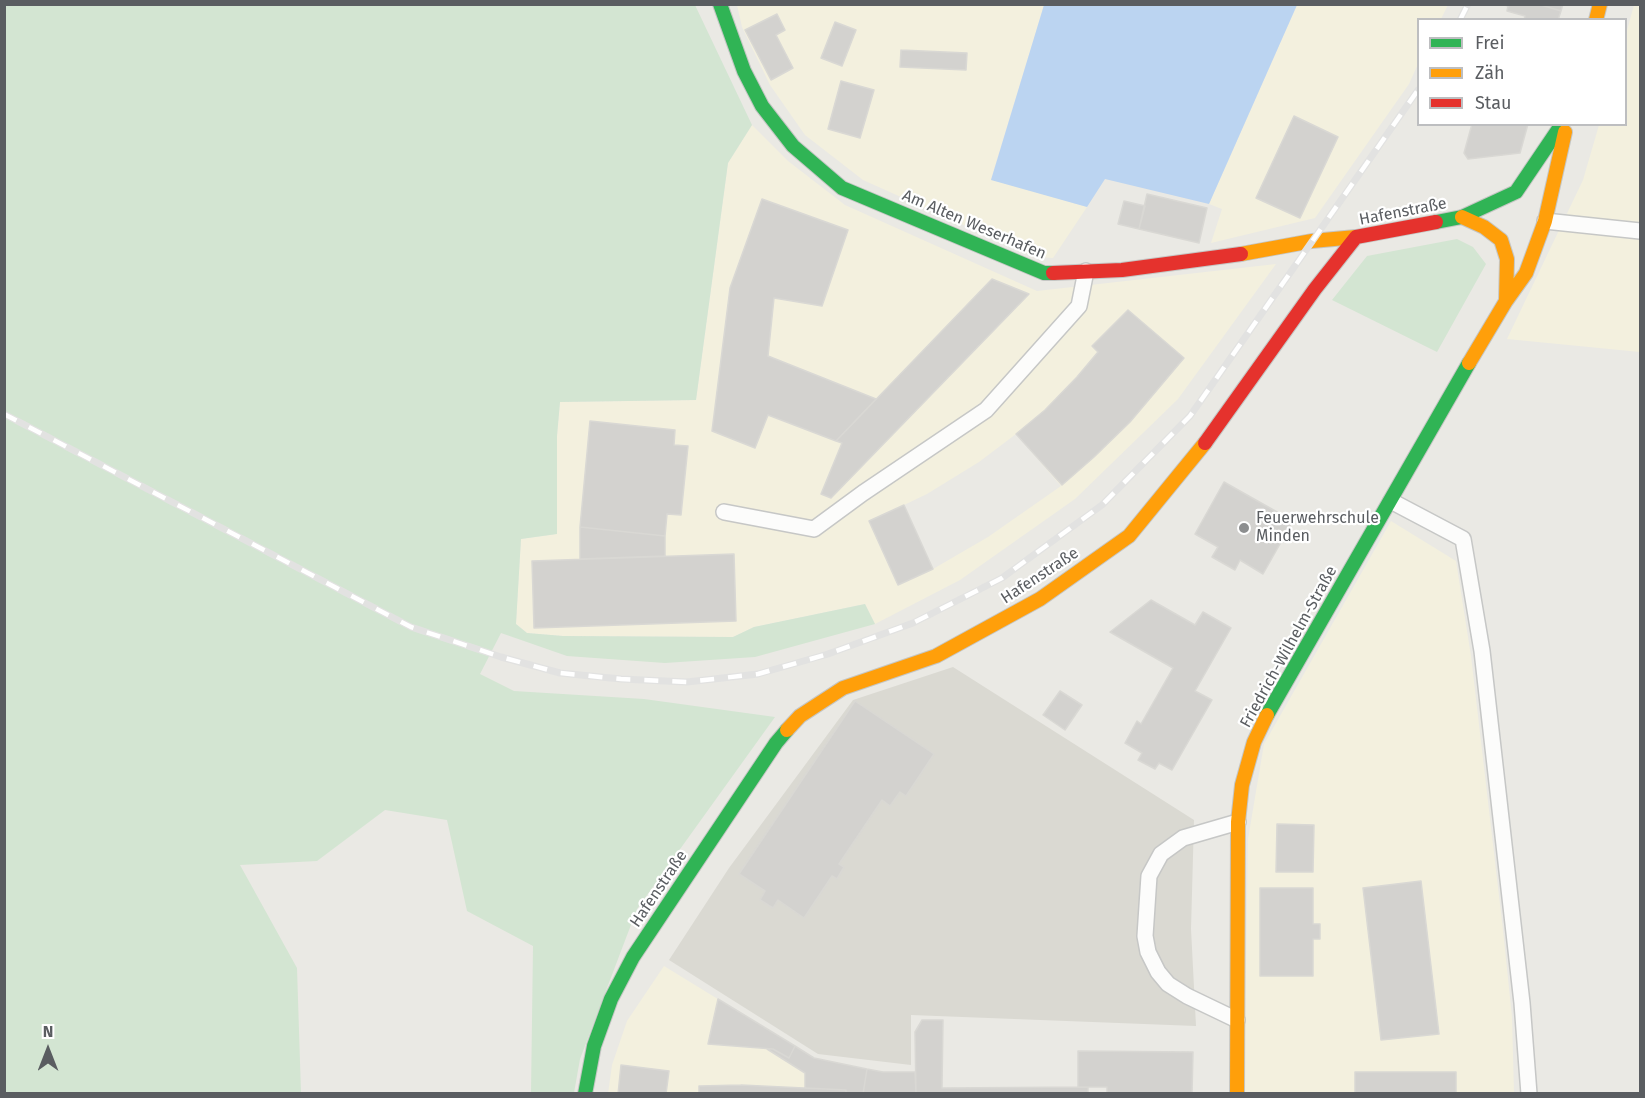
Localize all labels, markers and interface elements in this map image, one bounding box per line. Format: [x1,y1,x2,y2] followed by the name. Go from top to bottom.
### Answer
[1417,18,1627,126] legend
[1475,32,1505,54] text: Frei
[1475,62,1504,84] text: Zäh
[1475,92,1511,114] text: Stau
[899,186,1049,264] street label: Am Alten Weserhafen
[1358,194,1448,230] street label: Hafenstraße
[1256,509,1379,547] place label: Feuerwehrschule Minden
[1237,521,1251,535] marker: Feuerwehrschule Minden
[998,544,1082,608] street label: Hafenstraße
[1236,563,1342,731] street label: Friedrich-Wilhelm-Straße
[626,847,692,931] street label: Hafenstraße
[18,1020,78,1080] north arrow
[43,1022,53,1041] text: N

